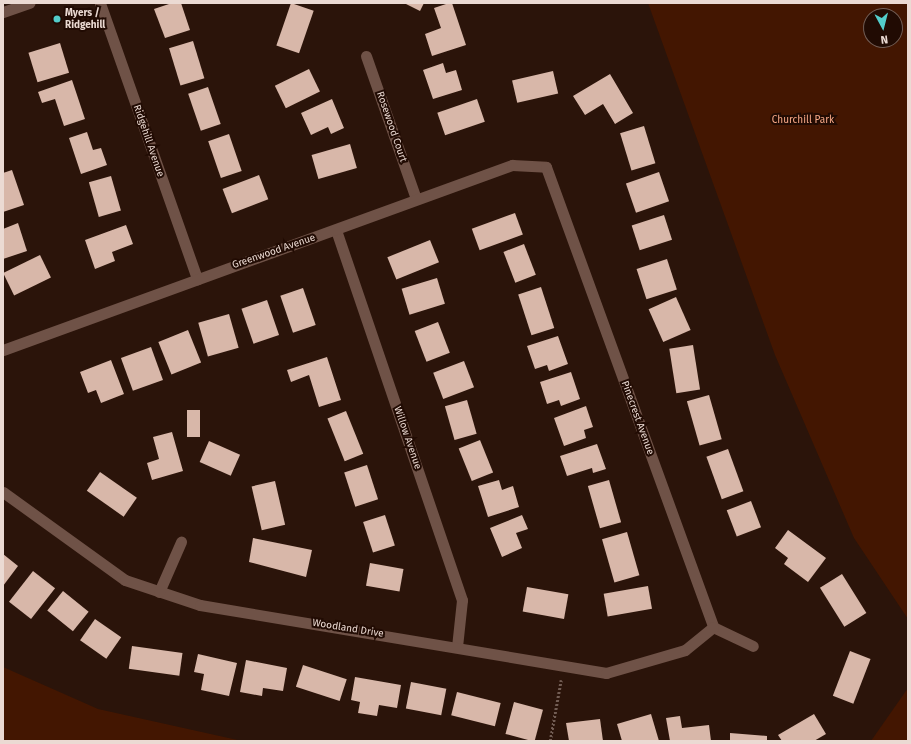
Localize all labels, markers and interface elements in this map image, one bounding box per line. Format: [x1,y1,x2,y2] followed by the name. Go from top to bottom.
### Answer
[65,7,105,30] place label: Myers / Ridgehill
[863,8,903,48] north arrow
[52,14,62,24] marker: Myers / Ridgehill
[880,33,889,46] text: N
[373,90,409,164] street label: Rosewood Court
[130,103,166,179] street label: Ridgehill Avenue
[772,115,834,127] park label: Churchill Park
[231,232,317,272] street label: Greenwood Avenue
[618,379,656,457] street label: Pinecrest Avenue
[391,405,423,471] street label: Willow Avenue
[311,617,385,641] street label: Woodland Drive

